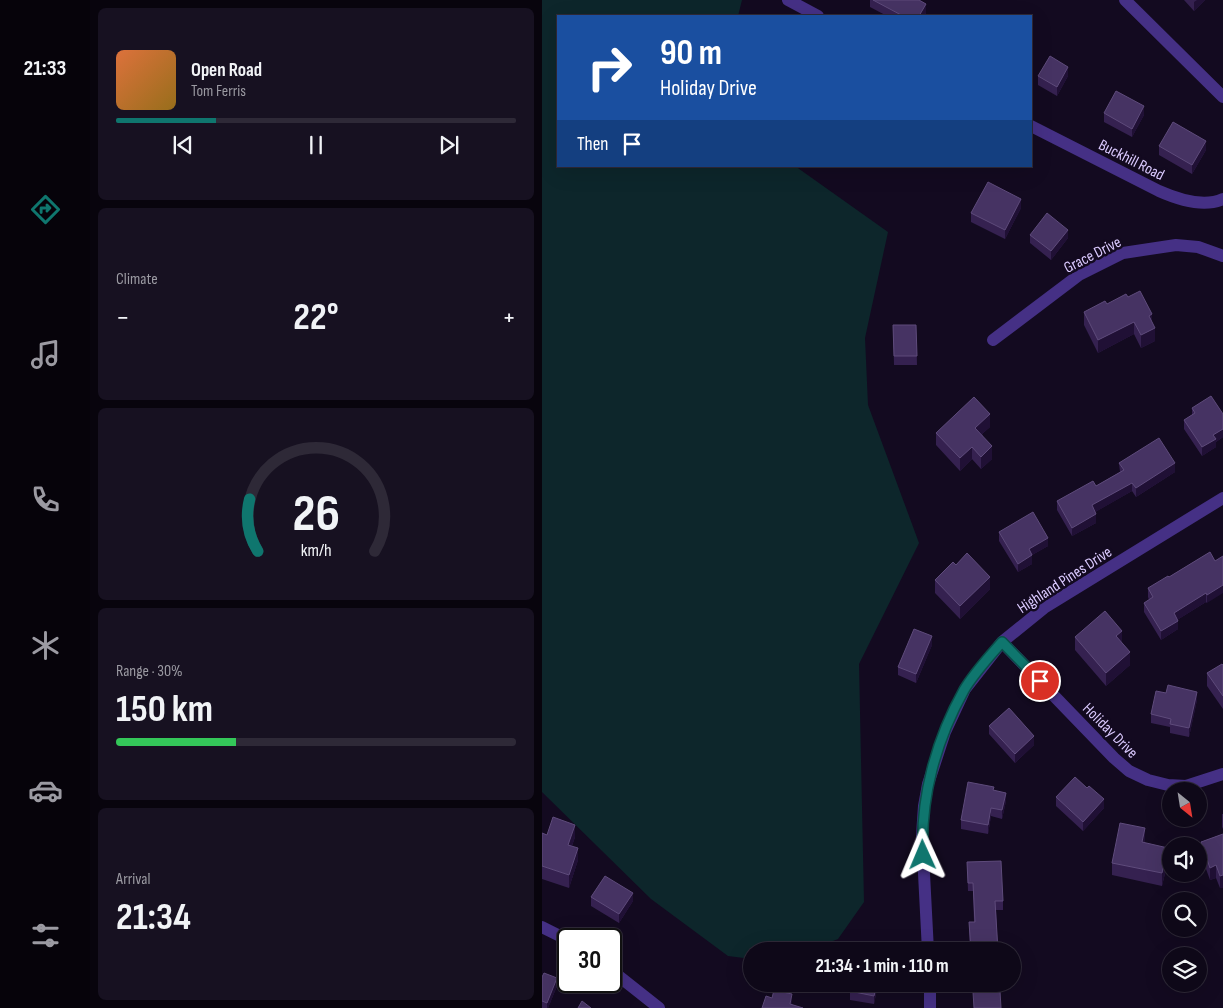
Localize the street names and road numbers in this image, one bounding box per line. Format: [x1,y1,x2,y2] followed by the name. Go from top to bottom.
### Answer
[1095,136,1167,185] street label: Buckhill Road
[1061,233,1125,278] street label: Grace Drive
[1014,543,1116,618] street label: Highland Pines Drive
[1078,699,1142,763] street label: Holiday Drive

